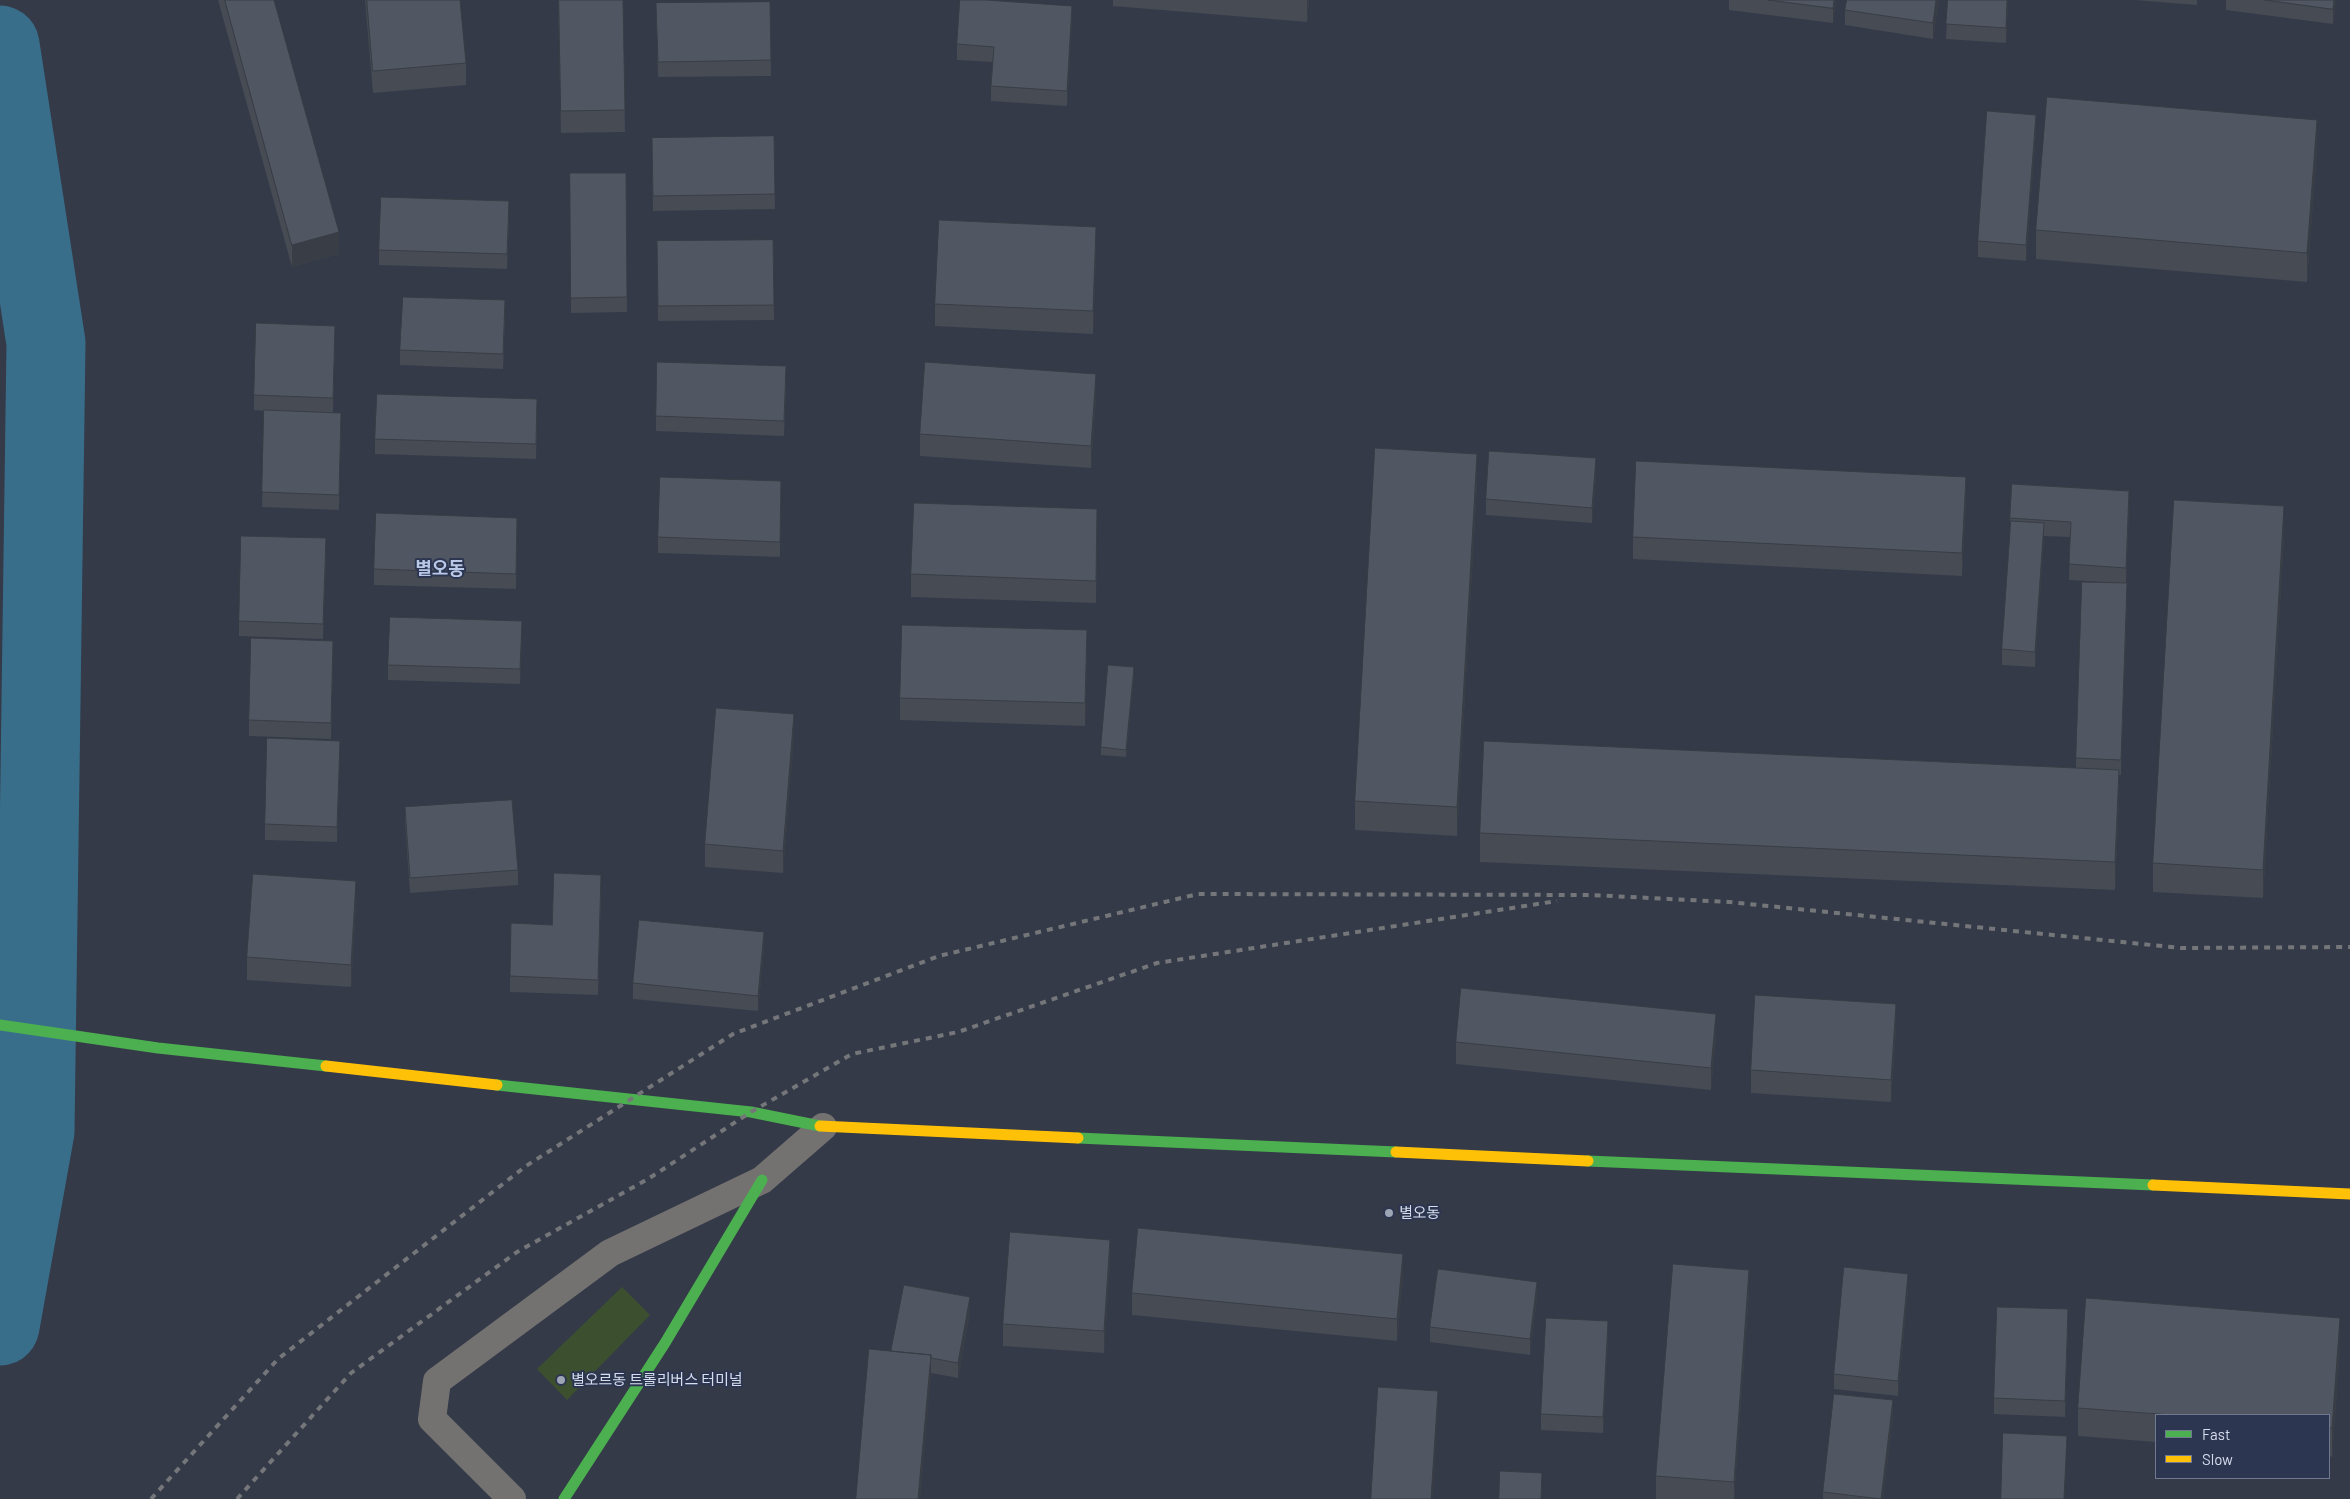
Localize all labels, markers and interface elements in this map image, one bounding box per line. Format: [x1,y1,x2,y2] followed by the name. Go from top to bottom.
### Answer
[415,558,465,580] district label: 별오동
[1399,1204,1440,1222] place label: 별오동
[1383,1207,1395,1219] marker: 별오동
[571,1371,743,1389] place label: 별오르동 트롤리버스 터미널
[555,1374,567,1386] marker: 별오르동 트롤리버스 터미널
[2155,1414,2330,1479] legend
[2202,1425,2230,1443] text: Fast
[2202,1450,2233,1468] text: Slow

